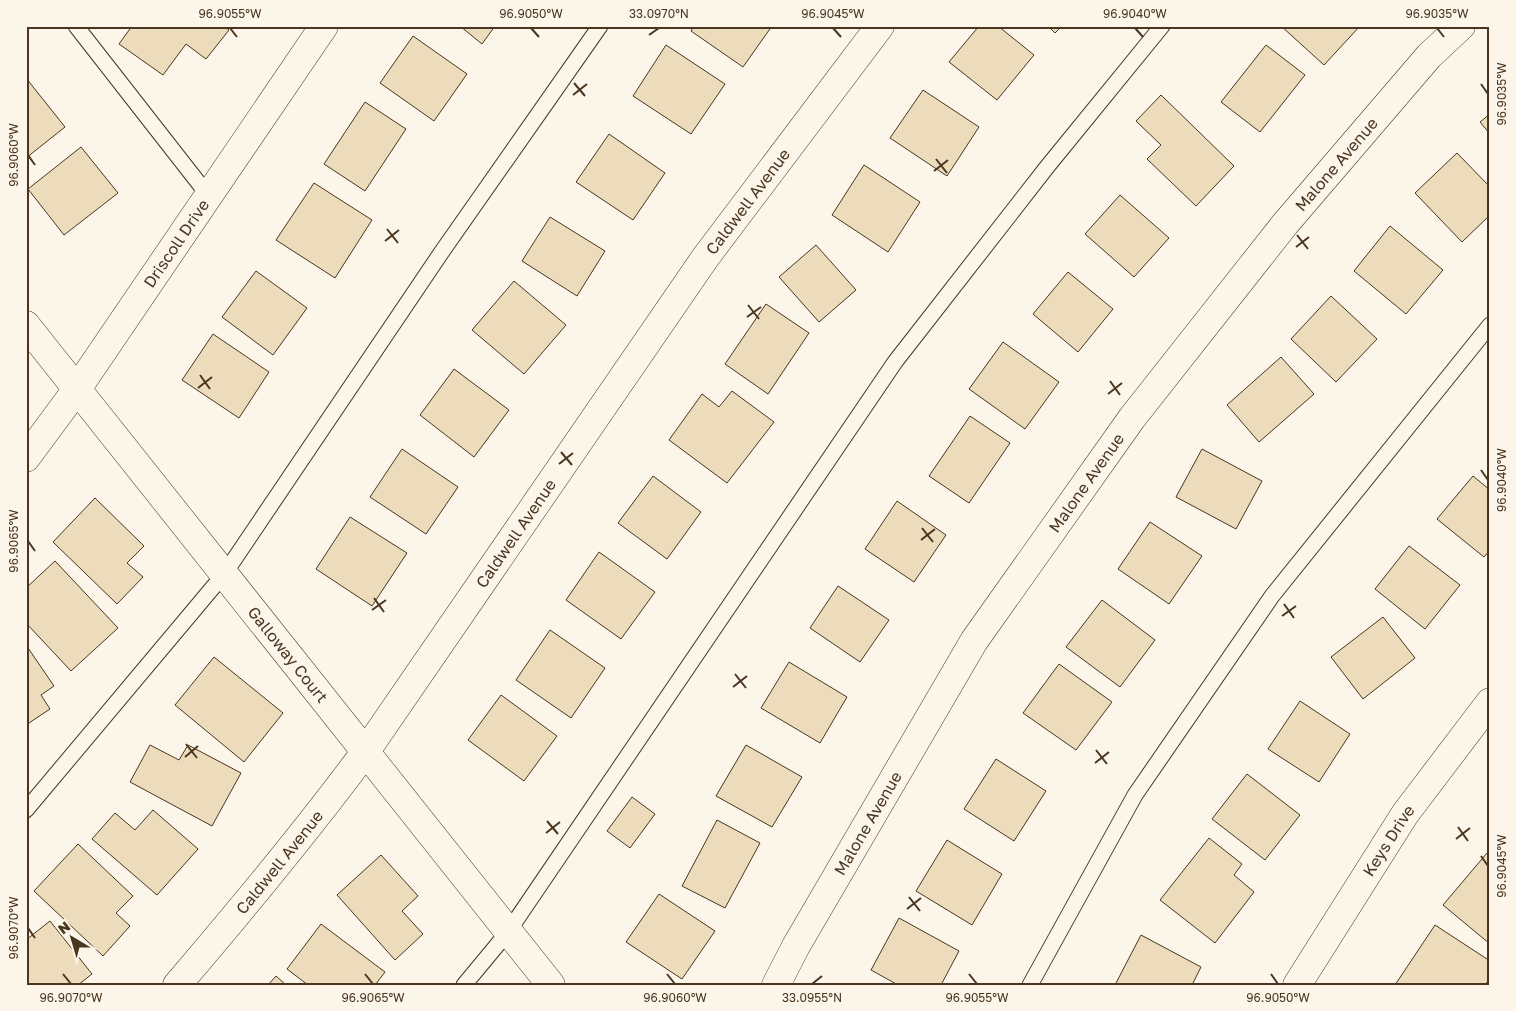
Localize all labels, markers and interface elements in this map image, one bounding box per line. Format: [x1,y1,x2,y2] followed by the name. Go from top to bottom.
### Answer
[199,6,262,21] text: 96.9055°W
[499,6,563,21] text: 96.9050°W
[629,6,689,21] text: 33.0970°N
[801,6,865,21] text: 96.9045°W
[1103,6,1167,21] text: 96.9040°W
[1405,6,1469,21] text: 96.9035°W
[1494,62,1509,126] text: 96.9035°W
[1291,113,1382,215] street label: Malone Avenue
[6,123,21,187] text: 96.9060°W
[701,144,794,258] street label: Caldwell Avenue
[139,195,213,291] street label: Driscoll Drive
[1044,429,1128,536] street label: Malone Avenue
[1494,448,1509,512] text: 96.9040°W
[471,475,560,592] street label: Caldwell Avenue
[6,509,21,573] text: 96.9065°W
[244,602,332,707] street label: Galloway Court
[830,768,906,879] street label: Malone Avenue
[1358,801,1419,880] street label: Keys Drive
[231,806,327,918] street label: Caldwell Avenue
[1494,834,1509,898] text: 96.9045°W
[6,896,21,959] text: 96.9070°W
[48,914,98,964] north arrow
[54,917,73,937] text: N
[40,990,103,1005] text: 96.9070°W
[341,990,405,1005] text: 96.9065°W
[643,990,707,1005] text: 96.9060°W
[782,990,842,1005] text: 33.0955°N
[946,990,1009,1005] text: 96.9055°W
[1246,990,1310,1005] text: 96.9050°W

